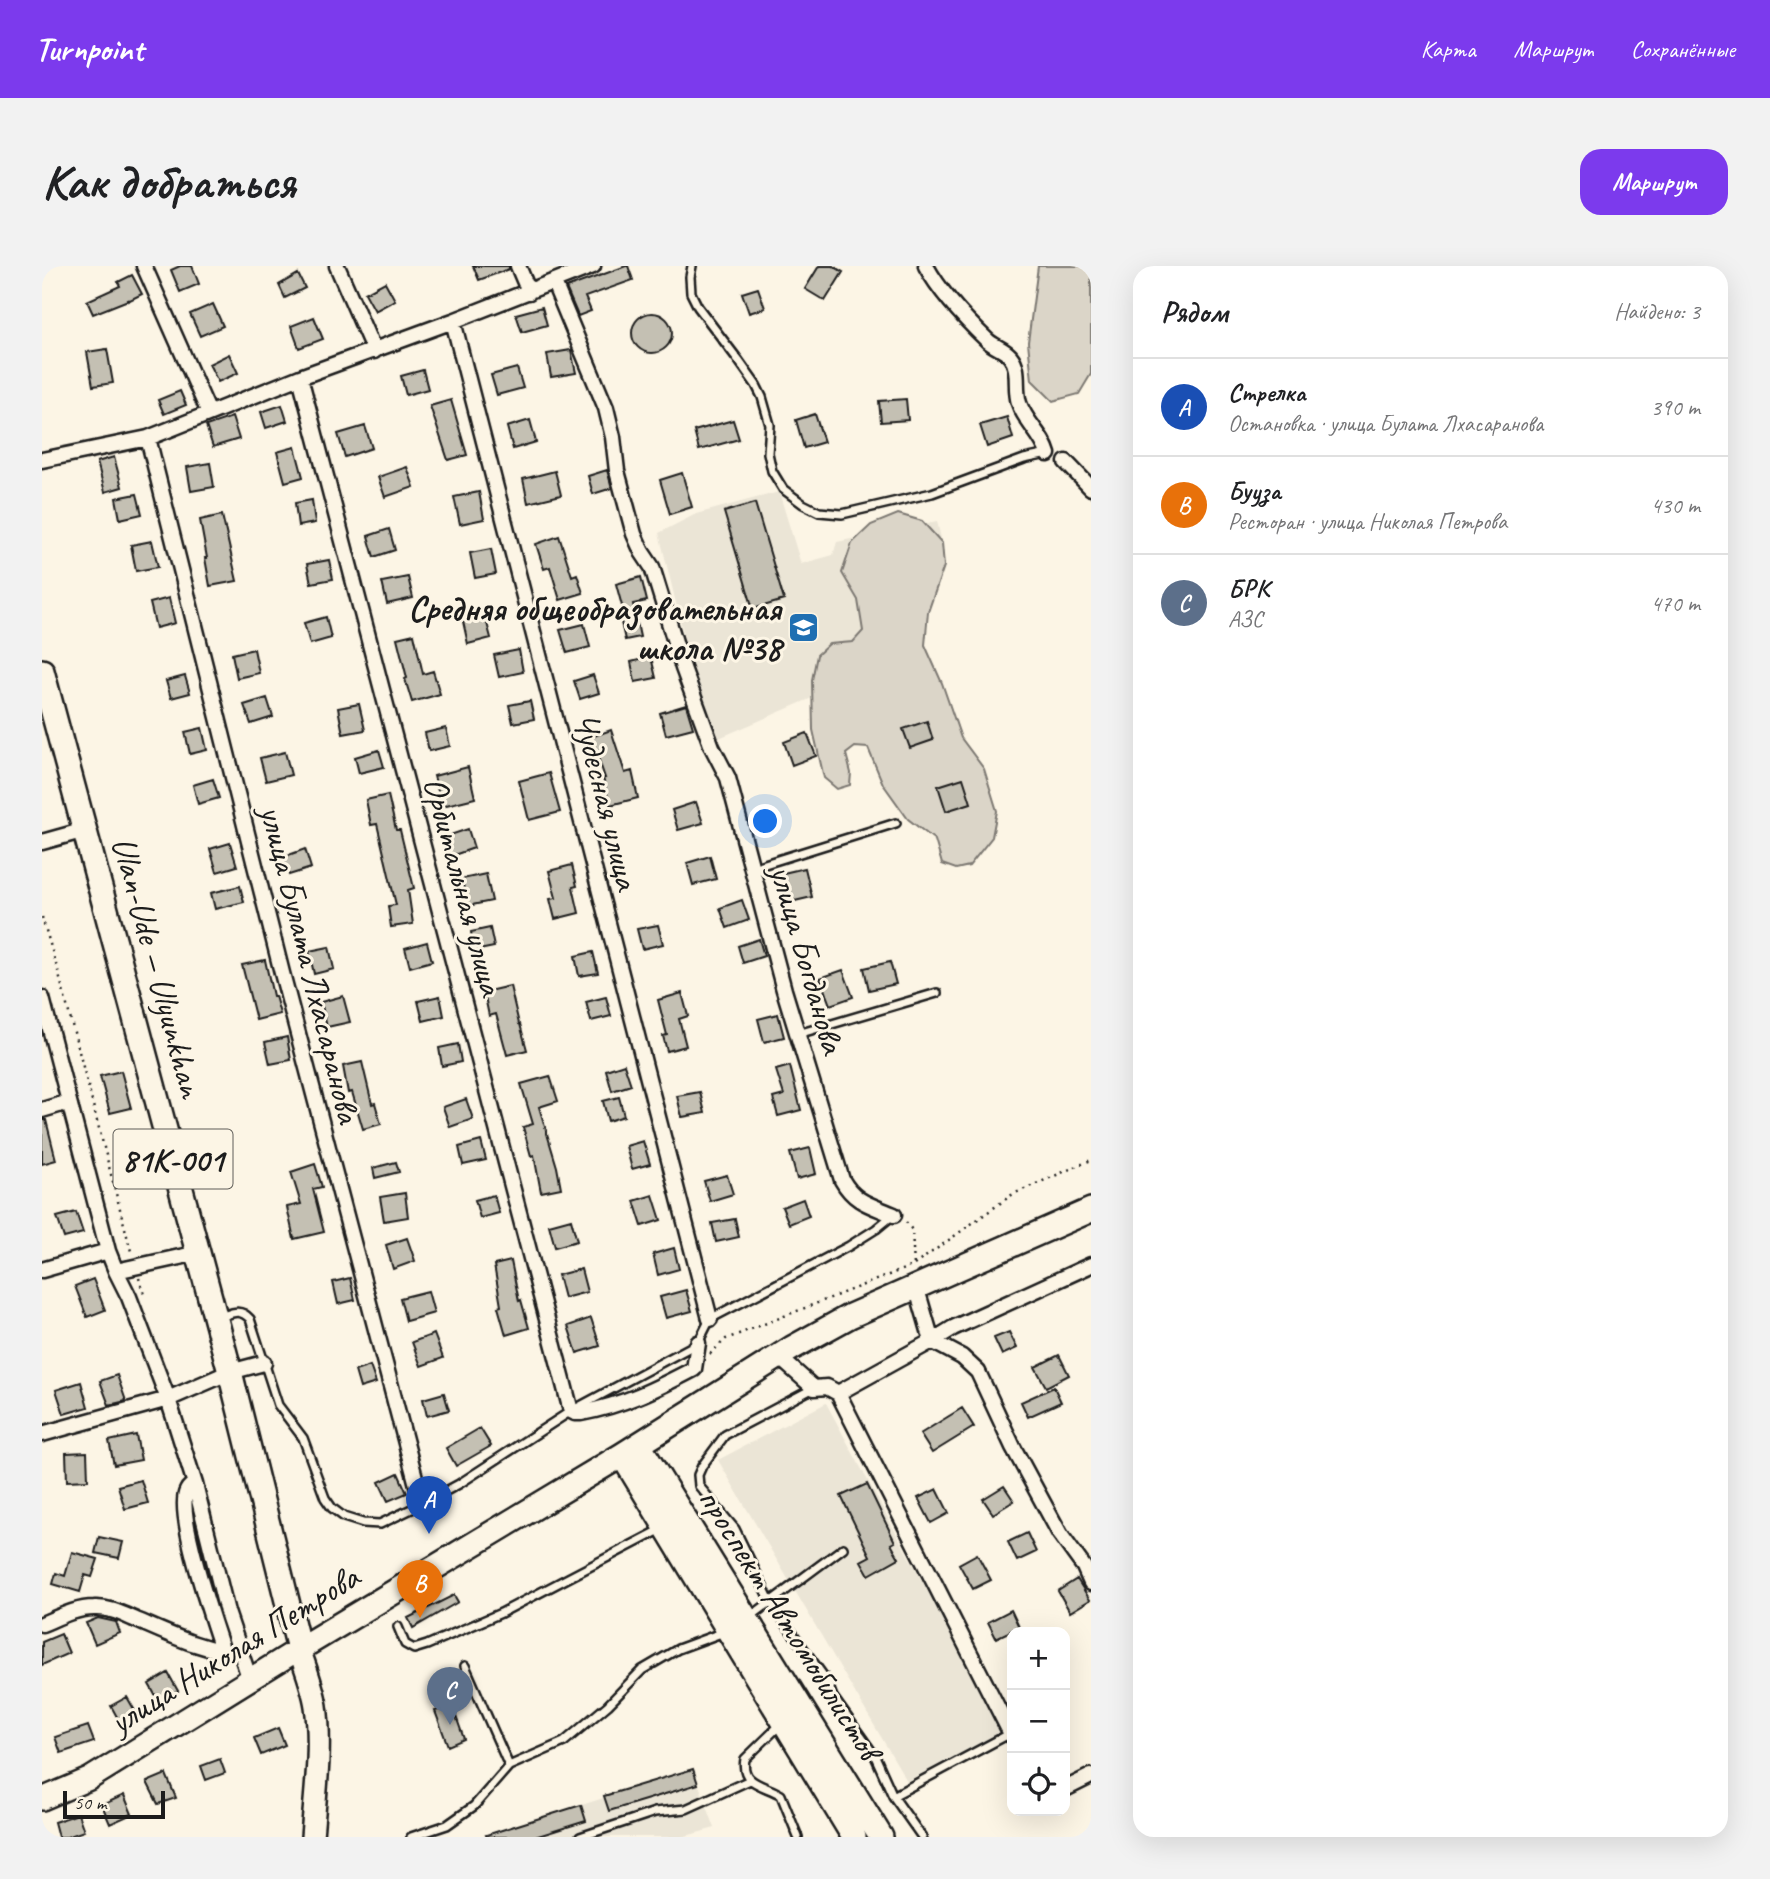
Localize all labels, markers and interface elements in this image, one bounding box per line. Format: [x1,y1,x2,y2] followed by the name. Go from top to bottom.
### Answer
[35,28,143,70] text: Turnpoint
[1421,34,1476,64] text: Карта
[1514,34,1593,64] text: Маршрут
[1631,34,1735,64] text: Сохранённые
[1580,149,1728,215] button: Маршрут
[42,151,295,213] text: Как добраться
[1161,293,1228,331] text: Рядом
[1614,297,1700,326] text: Найдено: 3
[1228,376,1306,409] text: Стрелка
[1178,393,1190,422] text: A
[1651,393,1700,422] text: 390 m
[1228,409,1543,438] text: Остановка · улица Булата Лхасаранова
[1228,474,1281,507] text: Бууза
[1178,491,1190,520] text: B
[1651,491,1700,520] text: 430 m
[1228,507,1507,536] text: Ресторан · улица Николая Петрова
[1228,572,1270,605] text: БРК
[408,586,785,671] place label: Средняя общеобразовательная школа №38
[1179,589,1189,618] text: C
[1651,589,1700,618] text: 470 m
[1228,605,1263,634] text: АЗС
[787,611,821,645] school or university icon: Средняя общеобразовательная школа №38
[563,708,651,897] street label: Чудесная улица
[413,772,515,1003] street label: Орбитальная улица
[249,799,372,1129] street label: улица Булата Лхасаранова
[748,804,782,838] your location
[101,832,215,1105] street label: Ulan-Ude — Ulyunkhan
[759,858,857,1061] street label: улица Богданова
[114,1130,232,1188] road number: 81К-001
[406,1476,452,1534] pin: A
[688,1479,894,1772] street label: проспект Автомобилистов
[99,1553,370,1745] street label: улица Николая Петрова
[397,1560,443,1618] pin: B
[1007,1627,1070,1816] map controls
[1007,1627,1070,1690] button: +
[427,1667,473,1725] pin: C
[1007,1690,1070,1753] button: −
[1007,1753,1070,1816] button: locate
[63,1788,164,1820] scale bar
[74,1791,106,1815] text: 50 m

